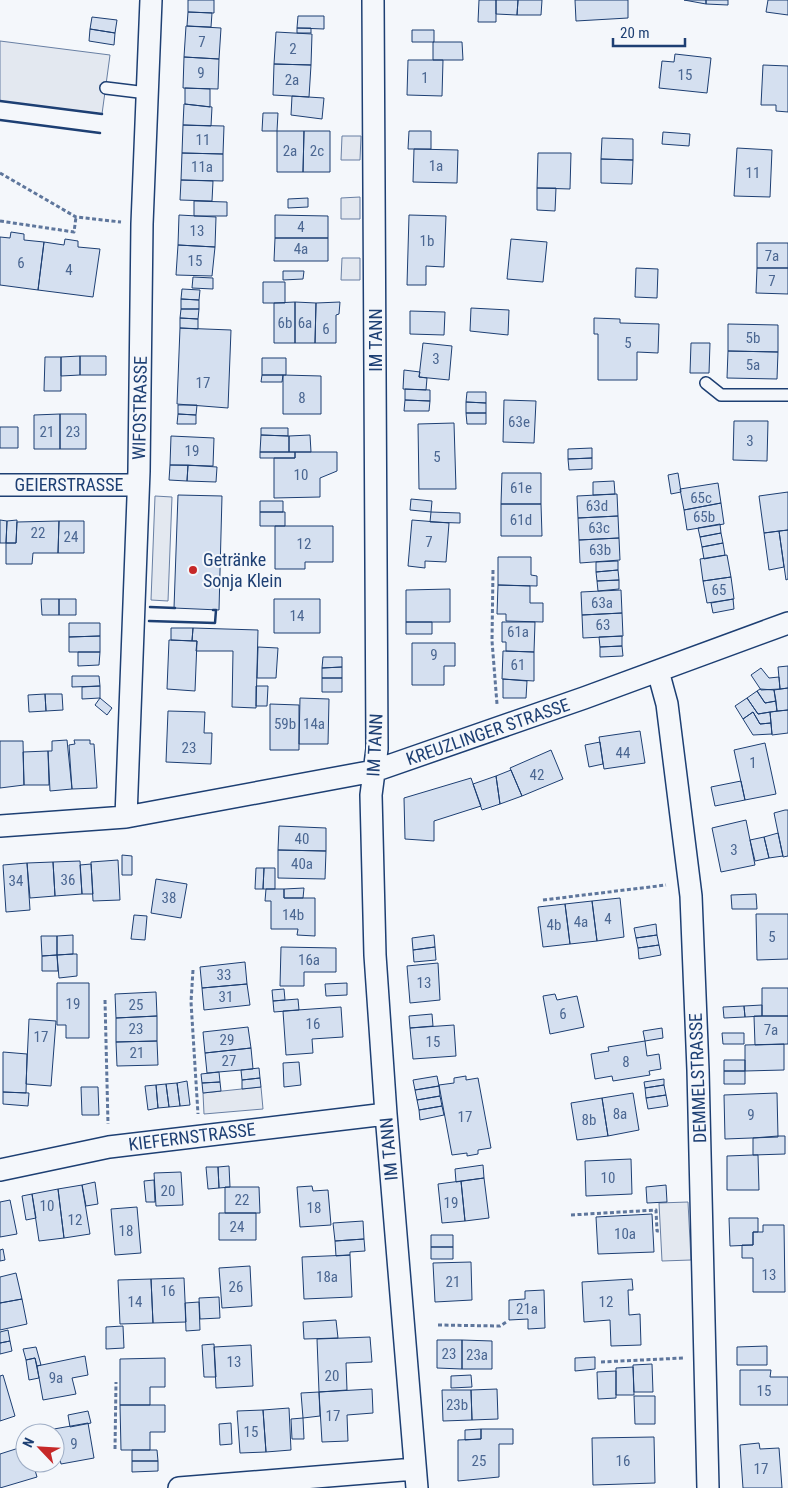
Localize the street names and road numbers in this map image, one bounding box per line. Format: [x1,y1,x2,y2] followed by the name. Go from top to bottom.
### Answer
[365,308,386,372] street label: IM TANN
[128,356,151,460] street label: WIFOSTRASSE
[15,474,123,495] street label: GEIERSTRASSE
[403,694,572,769] street label: KREUZLINGER STRASSE
[362,713,387,777] street label: IM TANN
[685,1013,710,1143] street label: DEMMELSTRASSE
[375,1117,402,1181] street label: IM TANN
[127,1118,257,1155] street label: KIEFERNSTRASSE

